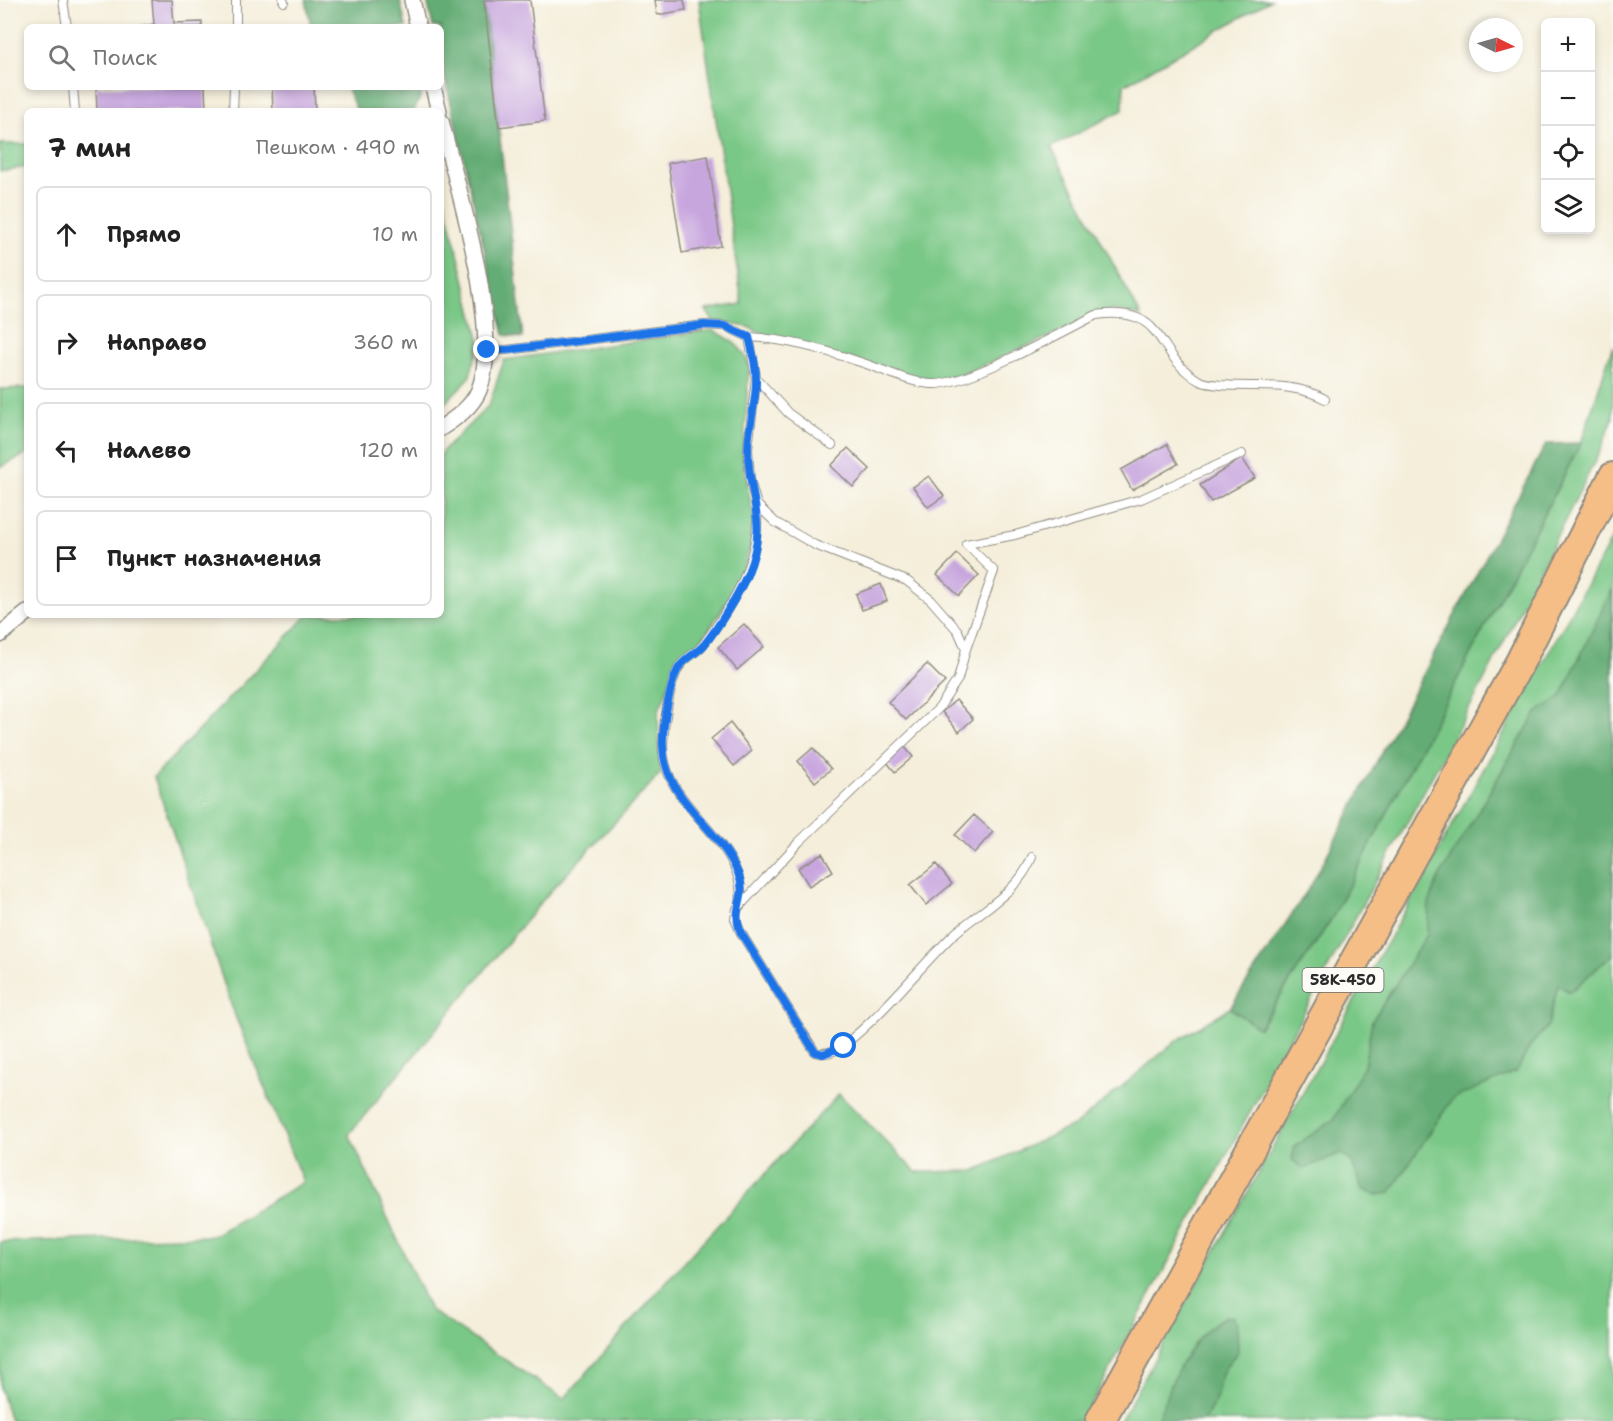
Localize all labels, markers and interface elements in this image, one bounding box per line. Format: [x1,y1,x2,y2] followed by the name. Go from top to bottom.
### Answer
[1469,18,1523,72] north arrow
[1541,18,1595,234] map controls
[1541,18,1595,72] button: +
[24,24,444,90] search box
[45,41,78,74] icon: search
[93,43,157,72] text: Поиск
[1541,72,1595,126] button: −
[1541,126,1595,180] button: locate
[48,130,131,165] text: 7 мин
[256,134,420,160] text: Пешком · 490 m
[1541,180,1595,234] button: layers
[50,218,83,251] icon: ahead
[107,220,181,249] text: Прямо
[372,221,418,247] text: 10 m
[50,326,83,359] icon: right
[107,328,207,357] text: Направо
[353,329,418,355] text: 360 m
[473,336,499,362] route end
[50,434,83,467] icon: left
[107,436,191,465] text: Налево
[359,437,418,463] text: 120 m
[50,542,83,575] icon: arrive
[107,544,321,573] text: Пункт назначения
[1302,968,1384,992] road number: 58К-450
[830,1032,856,1058] route start

